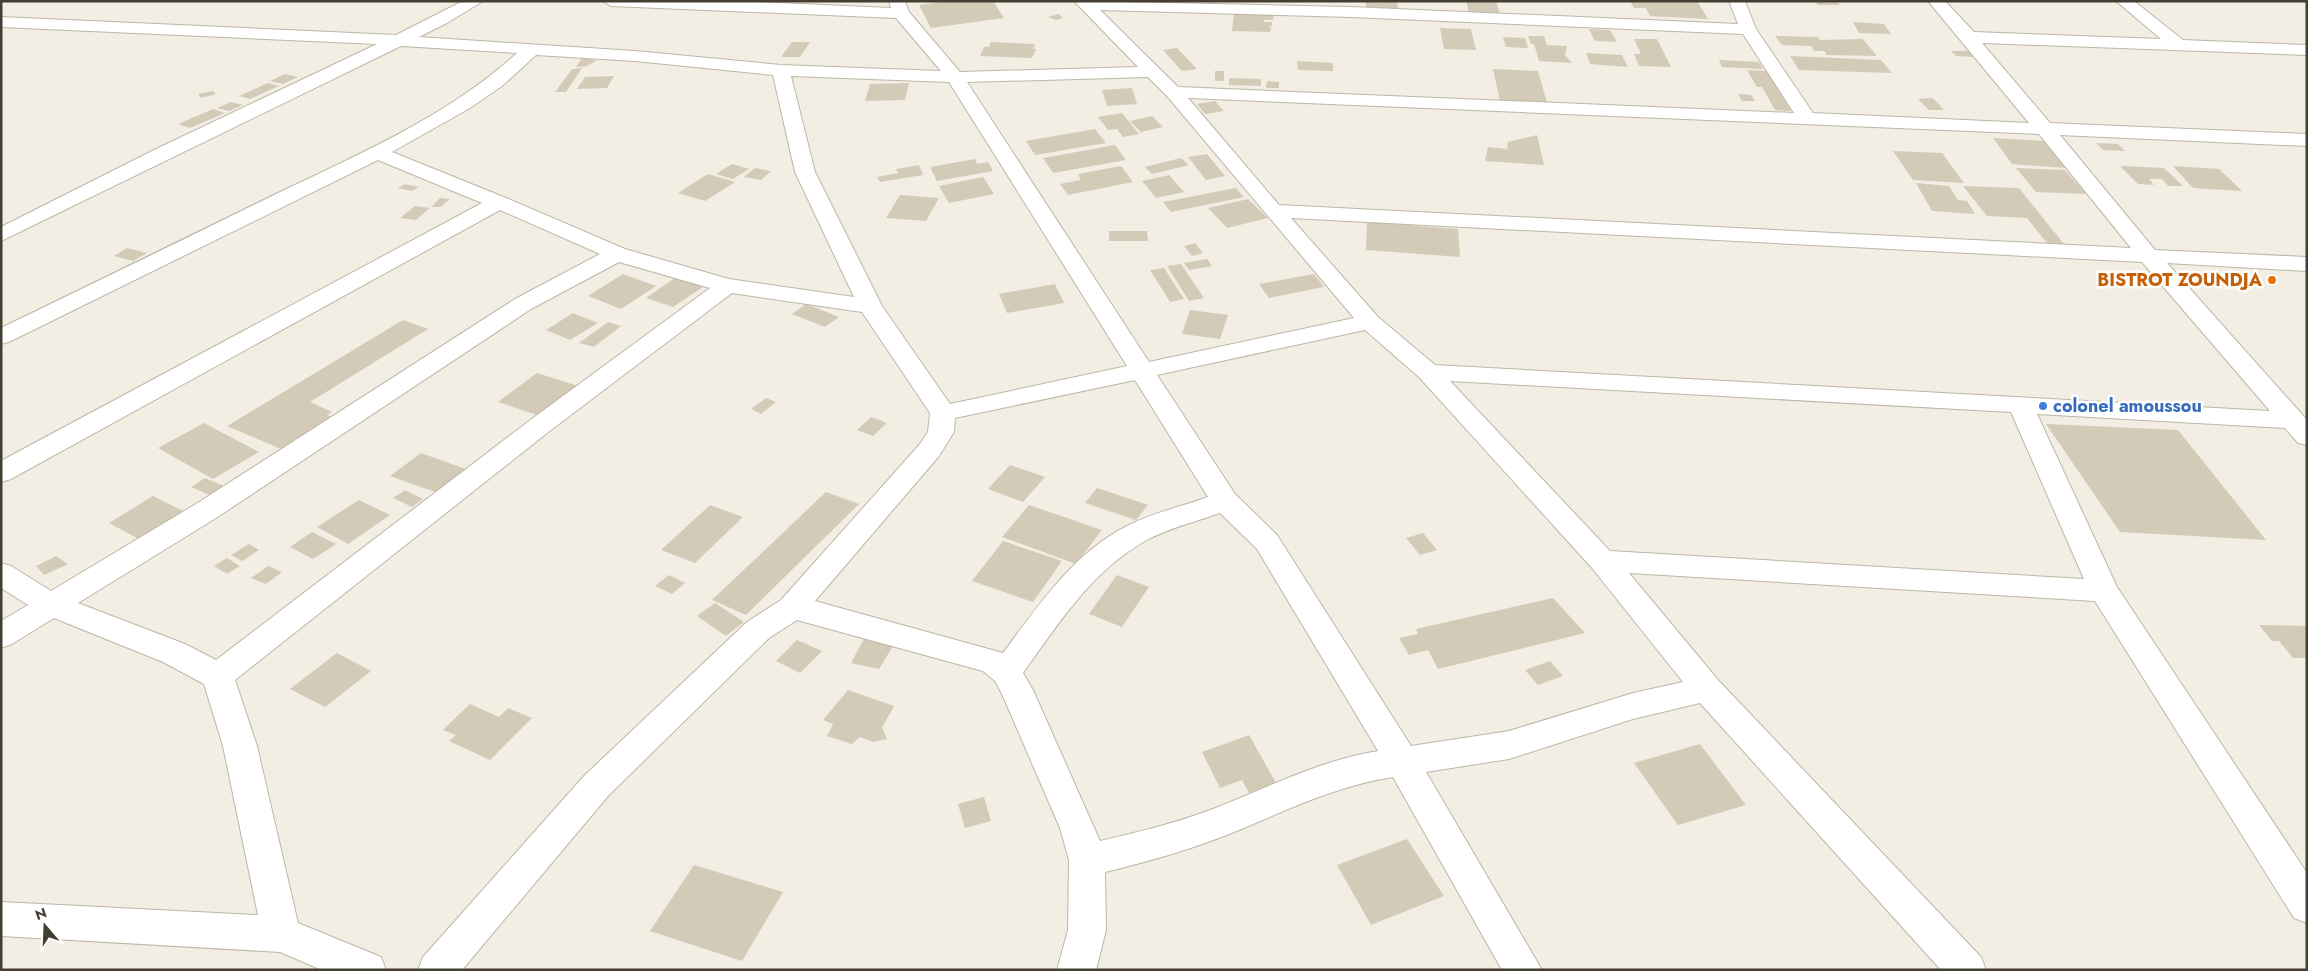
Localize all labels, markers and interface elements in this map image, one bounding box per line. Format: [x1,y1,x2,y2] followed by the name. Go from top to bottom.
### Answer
[2097,267,2263,293] place label: BISTROT ZOUNDJA
[2266,274,2278,286] marker: BISTROT ZOUNDJA
[2053,393,2202,419] place label: colonel amoussou
[2037,400,2049,412] marker: colonel amoussou
[20,901,70,951] north arrow
[32,902,49,925] text: N

